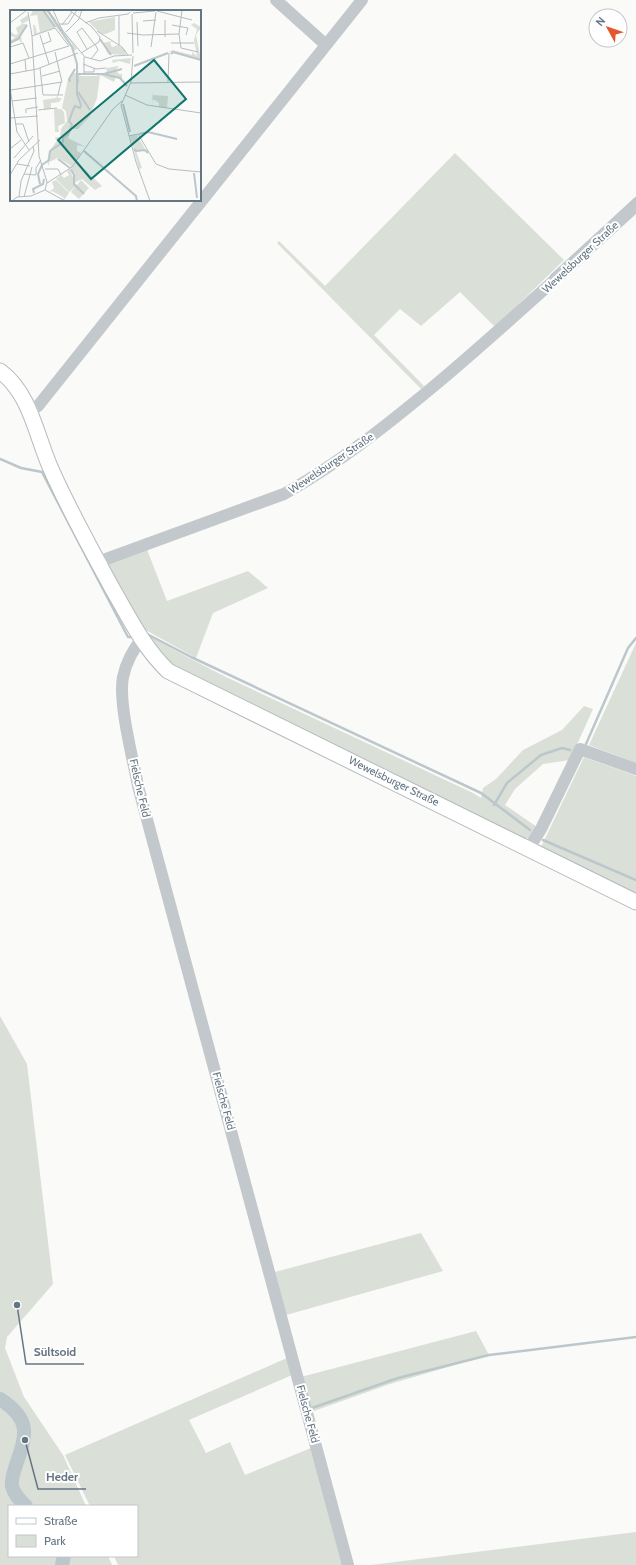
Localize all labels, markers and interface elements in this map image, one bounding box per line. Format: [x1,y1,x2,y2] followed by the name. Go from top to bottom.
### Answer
[588,8,628,48] north arrow
[10,10,201,201] inset map
[592,14,608,29] text: N
[539,218,621,296] street label: Wewelsburger Straße
[286,429,376,497] street label: Wewelsburger Straße
[346,753,442,809] street label: Wewelsburger Straße
[126,757,154,819] street label: Fielsche Feld
[210,1070,238,1132] street label: Fielsche Feld
[26,1340,84,1364] callout: Sültsoid
[34,1344,76,1359] text: Sültsoid
[294,1383,322,1445] street label: Fielsche Feld
[38,1465,86,1489] callout: Heder
[46,1469,78,1484] text: Heder
[8,1505,138,1557] legend
[44,1513,77,1528] text: Straße
[44,1533,66,1548] text: Park

